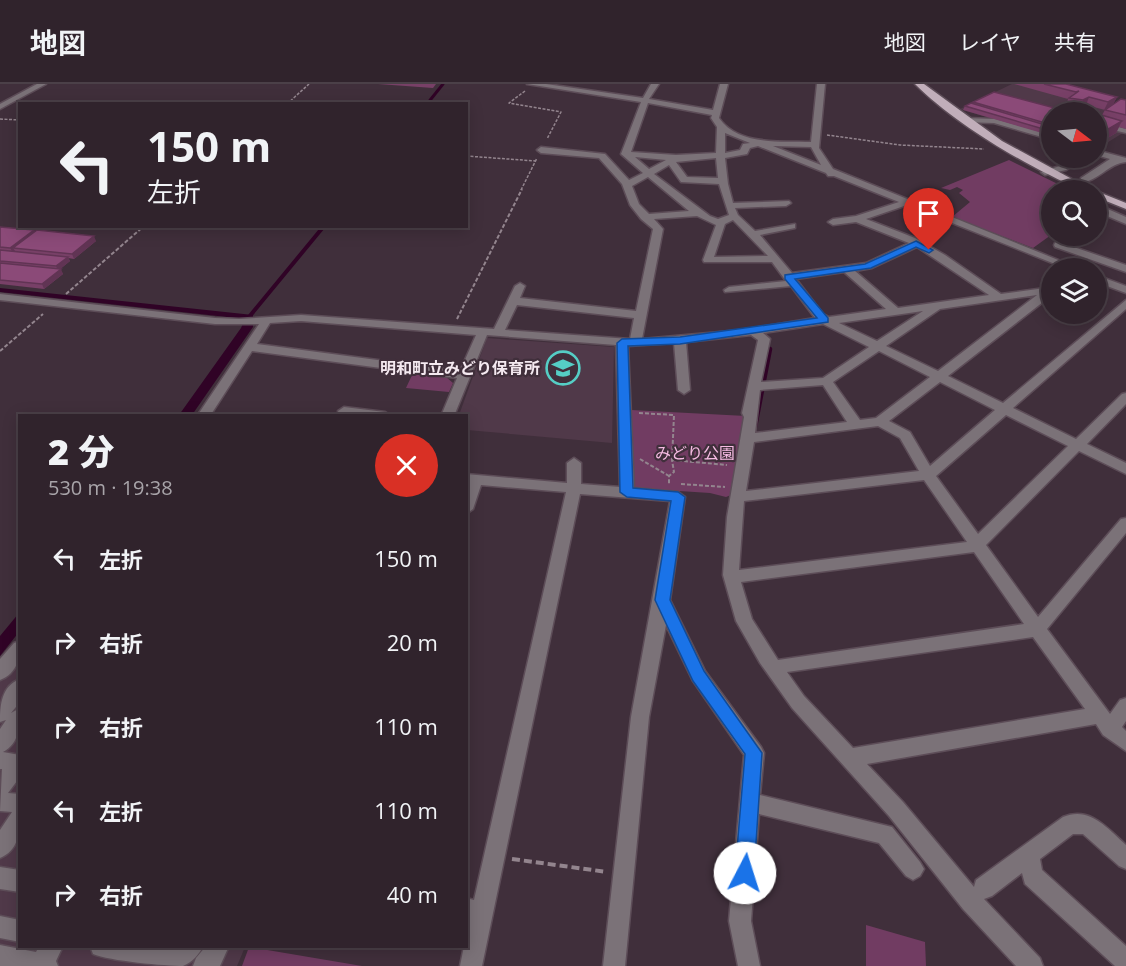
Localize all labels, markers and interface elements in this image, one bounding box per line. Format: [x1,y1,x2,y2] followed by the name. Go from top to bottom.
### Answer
[30,23,86,61] text: 地図
[884,28,926,56] text: 地図
[959,28,1021,56] text: レイヤ
[1054,28,1096,56] text: 共有
[1041,102,1107,168] north arrow
[1041,102,1107,324] map controls
[147,117,271,174] text: 150 m
[48,126,126,204] icon: left
[147,173,201,210] text: 左折
[1041,180,1107,246] button: search
[903,188,954,250] pin
[912,197,945,230] icon: arrive
[1041,258,1107,324] button: layers
[545,350,581,386] school or university icon: 明和町立みどり保育所
[380,357,540,379] place label: 明和町立みどり保育所
[48,427,114,476] text: 2 分
[375,434,438,497] button: close
[655,442,735,464] park label: みどり公園
[48,474,173,501] text: 530 m · 19:38
[48,542,81,575] icon: left
[374,543,438,573] text: 150 m
[99,544,143,574] text: 左折
[48,626,81,659] icon: right
[387,627,438,657] text: 20 m
[99,628,143,658] text: 右折
[48,710,81,743] icon: right
[374,711,438,741] text: 110 m
[99,712,143,742] text: 右折
[48,794,81,827] icon: left
[374,795,438,825] text: 110 m
[99,796,143,826] text: 左折
[713,841,777,905] position arrow
[48,878,81,911] icon: right
[387,879,438,909] text: 40 m
[99,880,143,910] text: 右折

